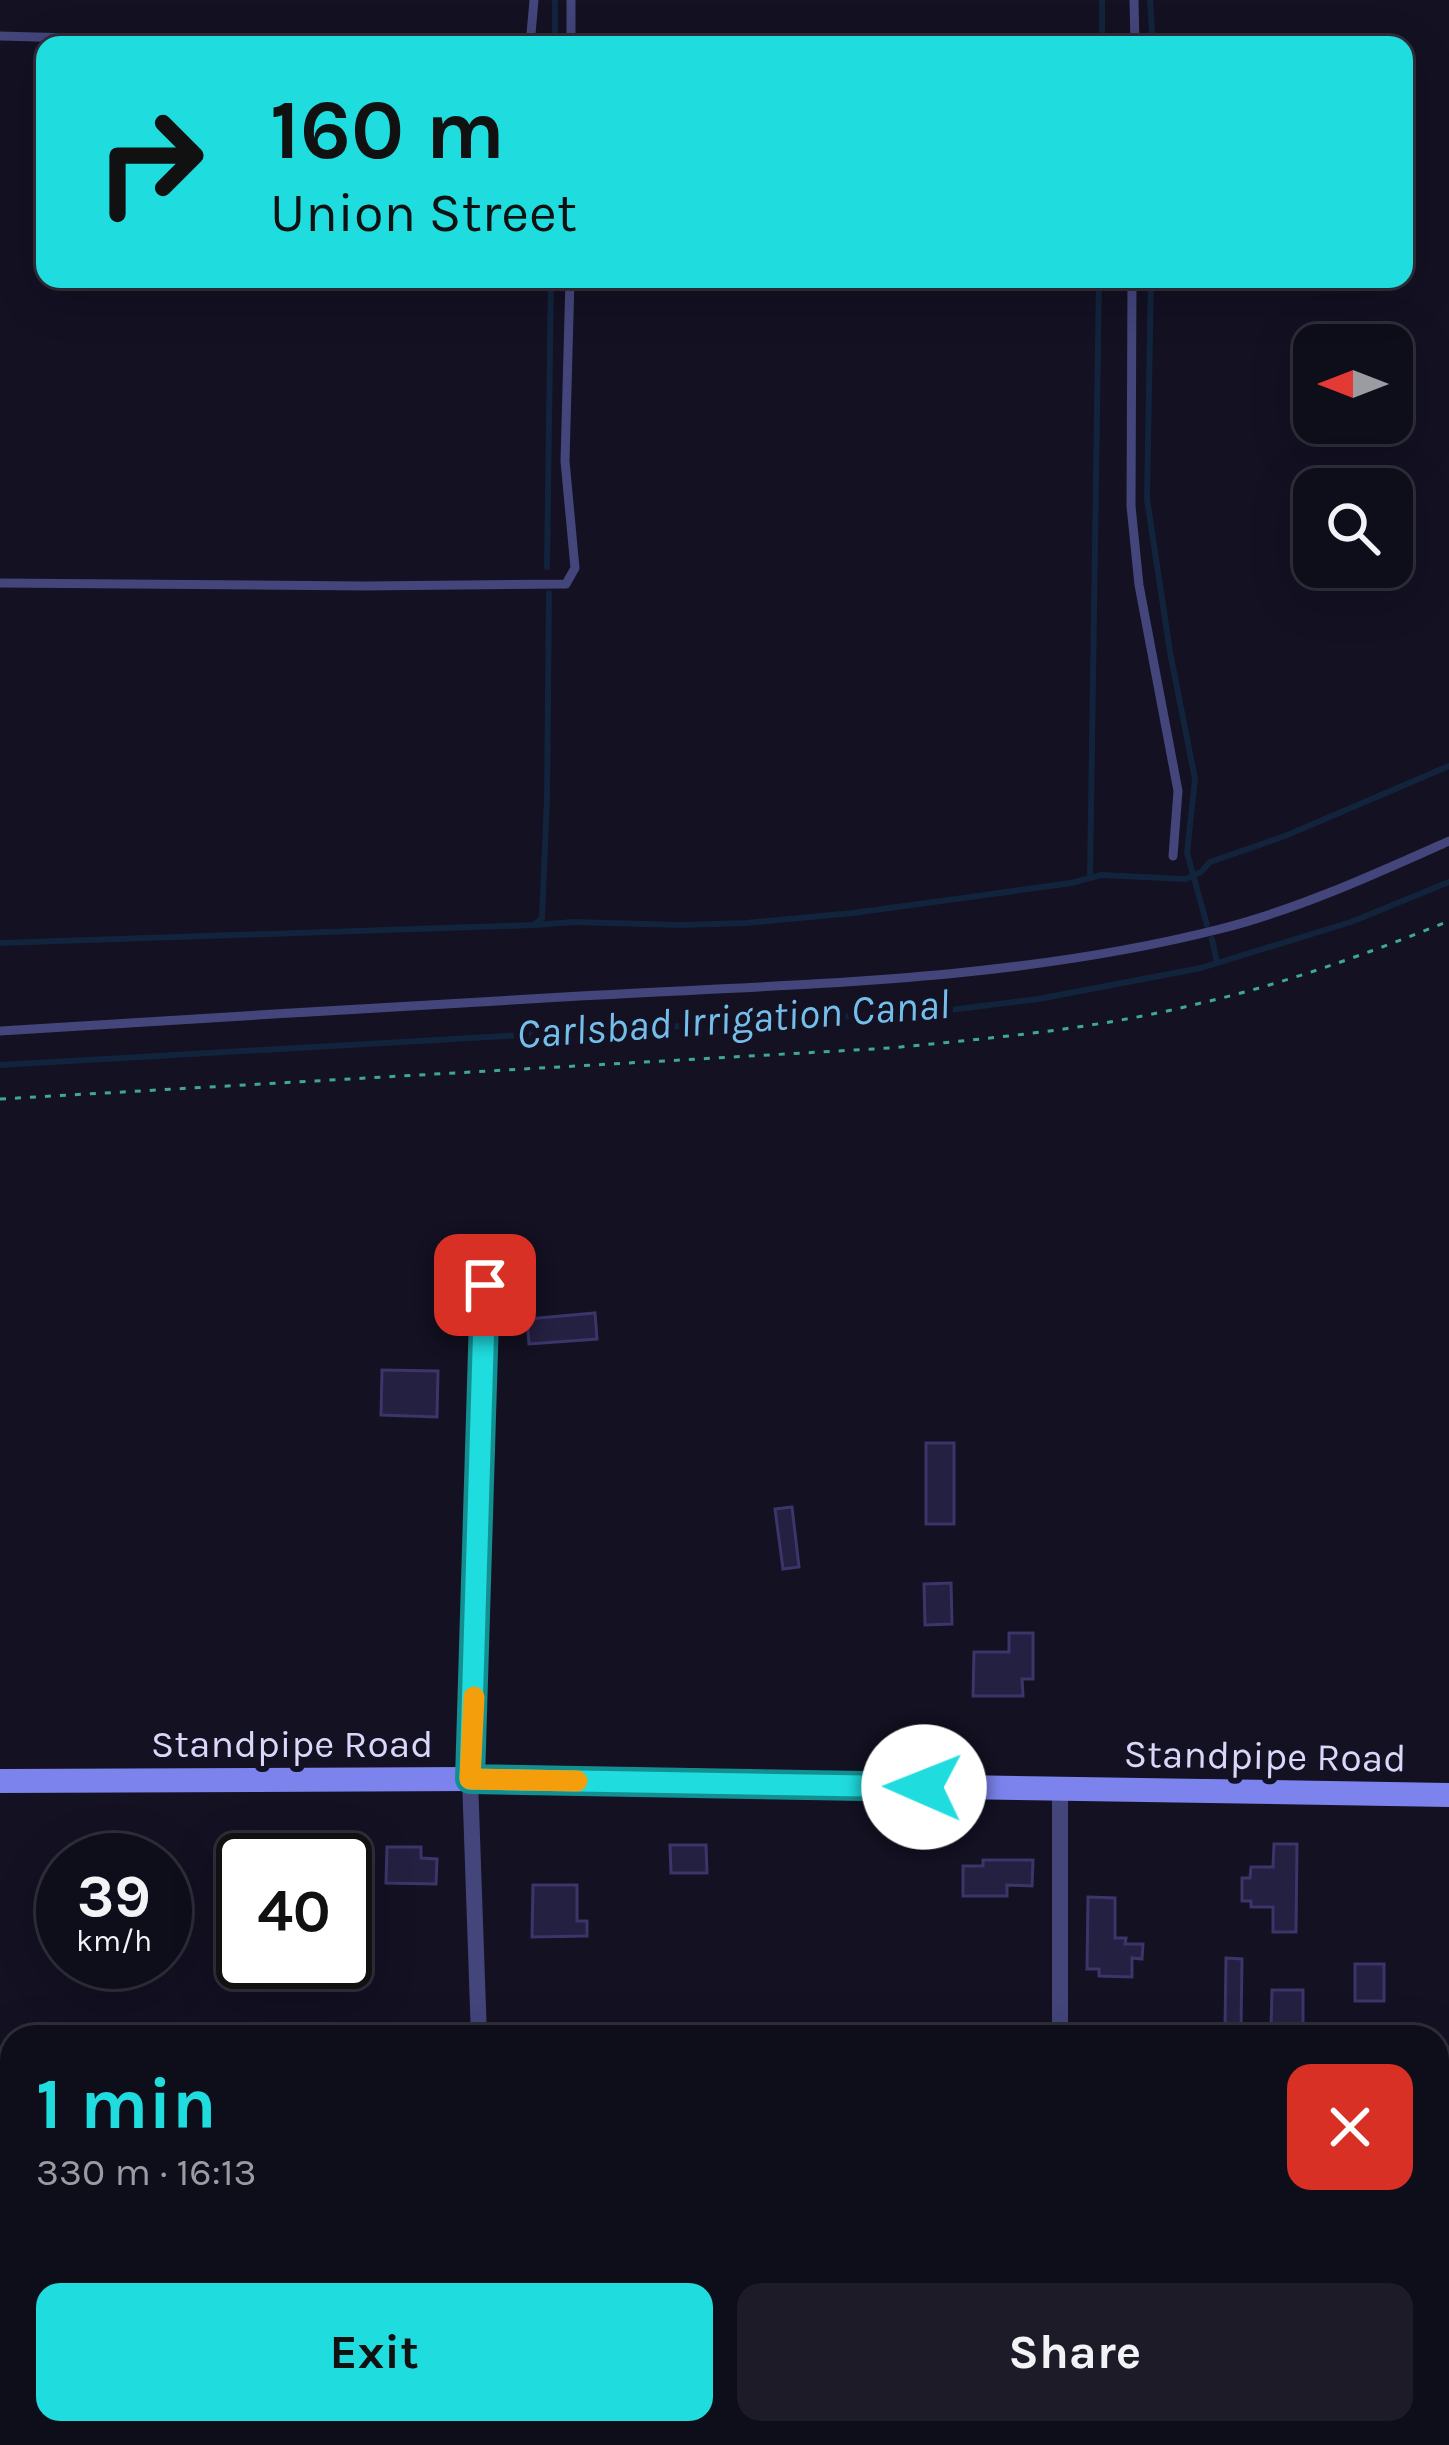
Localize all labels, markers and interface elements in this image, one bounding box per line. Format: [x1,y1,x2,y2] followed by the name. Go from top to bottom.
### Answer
[270,81,505,179] text: 160 m
[72,84,228,240] icon: right
[270,181,577,245] text: Union Street
[1293,324,1413,444] north arrow
[1293,324,1413,588] map controls
[1293,468,1413,588] button: search
[515,979,951,1059] water label: Carlsbad Irrigation Canal
[434,1234,536,1336] pin
[452,1252,518,1318] icon: arrive
[151,1721,433,1767] street label: Standpipe Road
[861,1724,987,1850] position arrow
[1123,1731,1407,1781] street label: Standpipe Road
[216,1833,372,1989] speed limit sign: 40
[77,1861,151,1931] text: 39
[76,1923,152,1959] text: km/h
[36,2062,217,2146] text: 1 min
[1287,2064,1413,2190] button: close
[36,2149,257,2195] text: 330 m · 16:13
[36,2283,713,2421] button: Exit
[737,2283,1413,2421] button: Share

